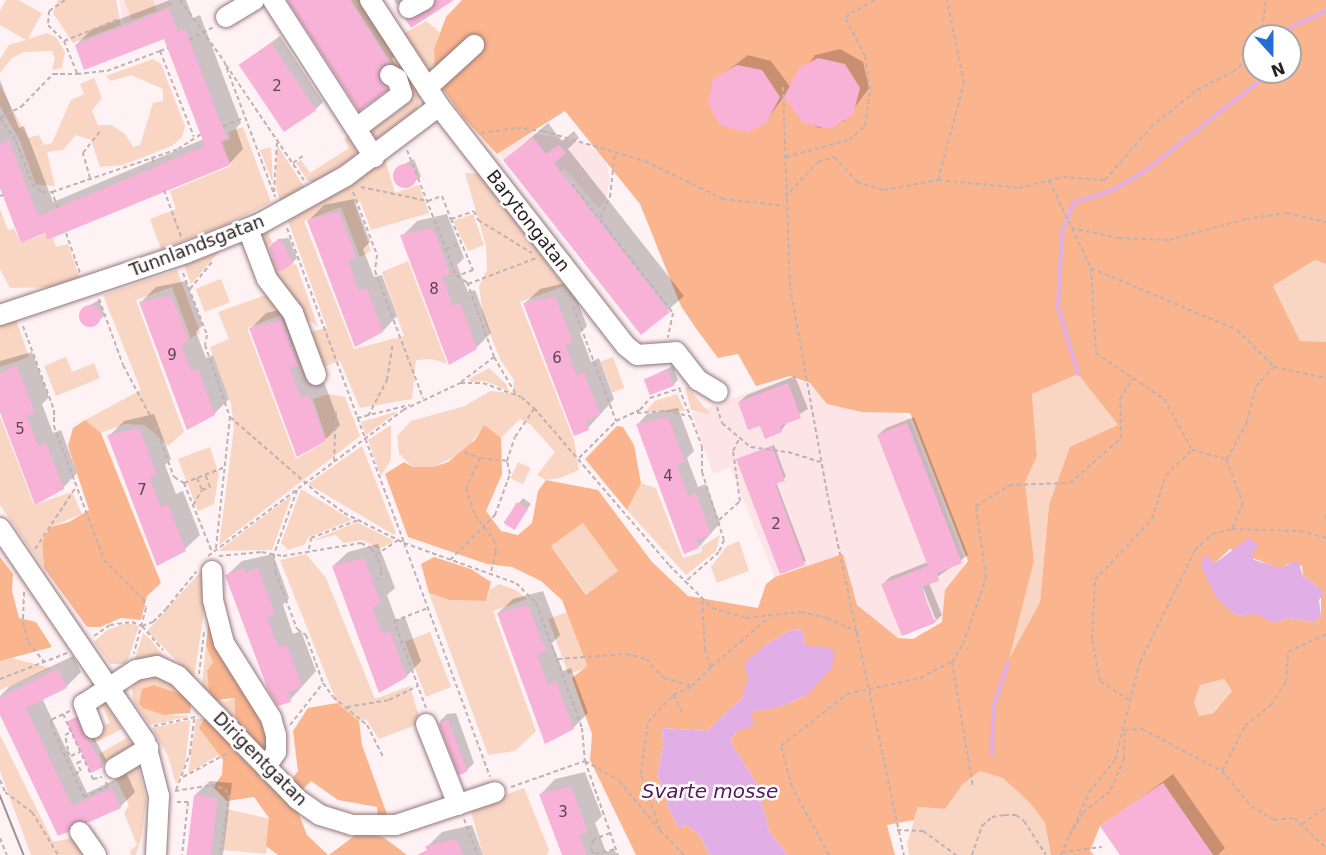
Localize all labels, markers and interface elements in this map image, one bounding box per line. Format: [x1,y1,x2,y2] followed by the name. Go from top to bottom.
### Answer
[1242,24,1302,84] north arrow
[1268,58,1288,81] text: N
[272,78,282,96] house number: 2
[482,166,574,276] street label: Barytongatan
[127,210,267,282] street label: Tunnlandsgatan
[429,281,439,299] house number: 8
[167,347,177,365] house number: 9
[552,350,562,368] house number: 6
[15,421,25,439] house number: 5
[663,468,673,486] house number: 4
[137,482,147,500] house number: 7
[771,516,781,534] house number: 2
[208,707,312,811] street label: Dirigentgatan
[642,779,778,803] water label: Svarte mosse
[558,804,568,822] house number: 3

